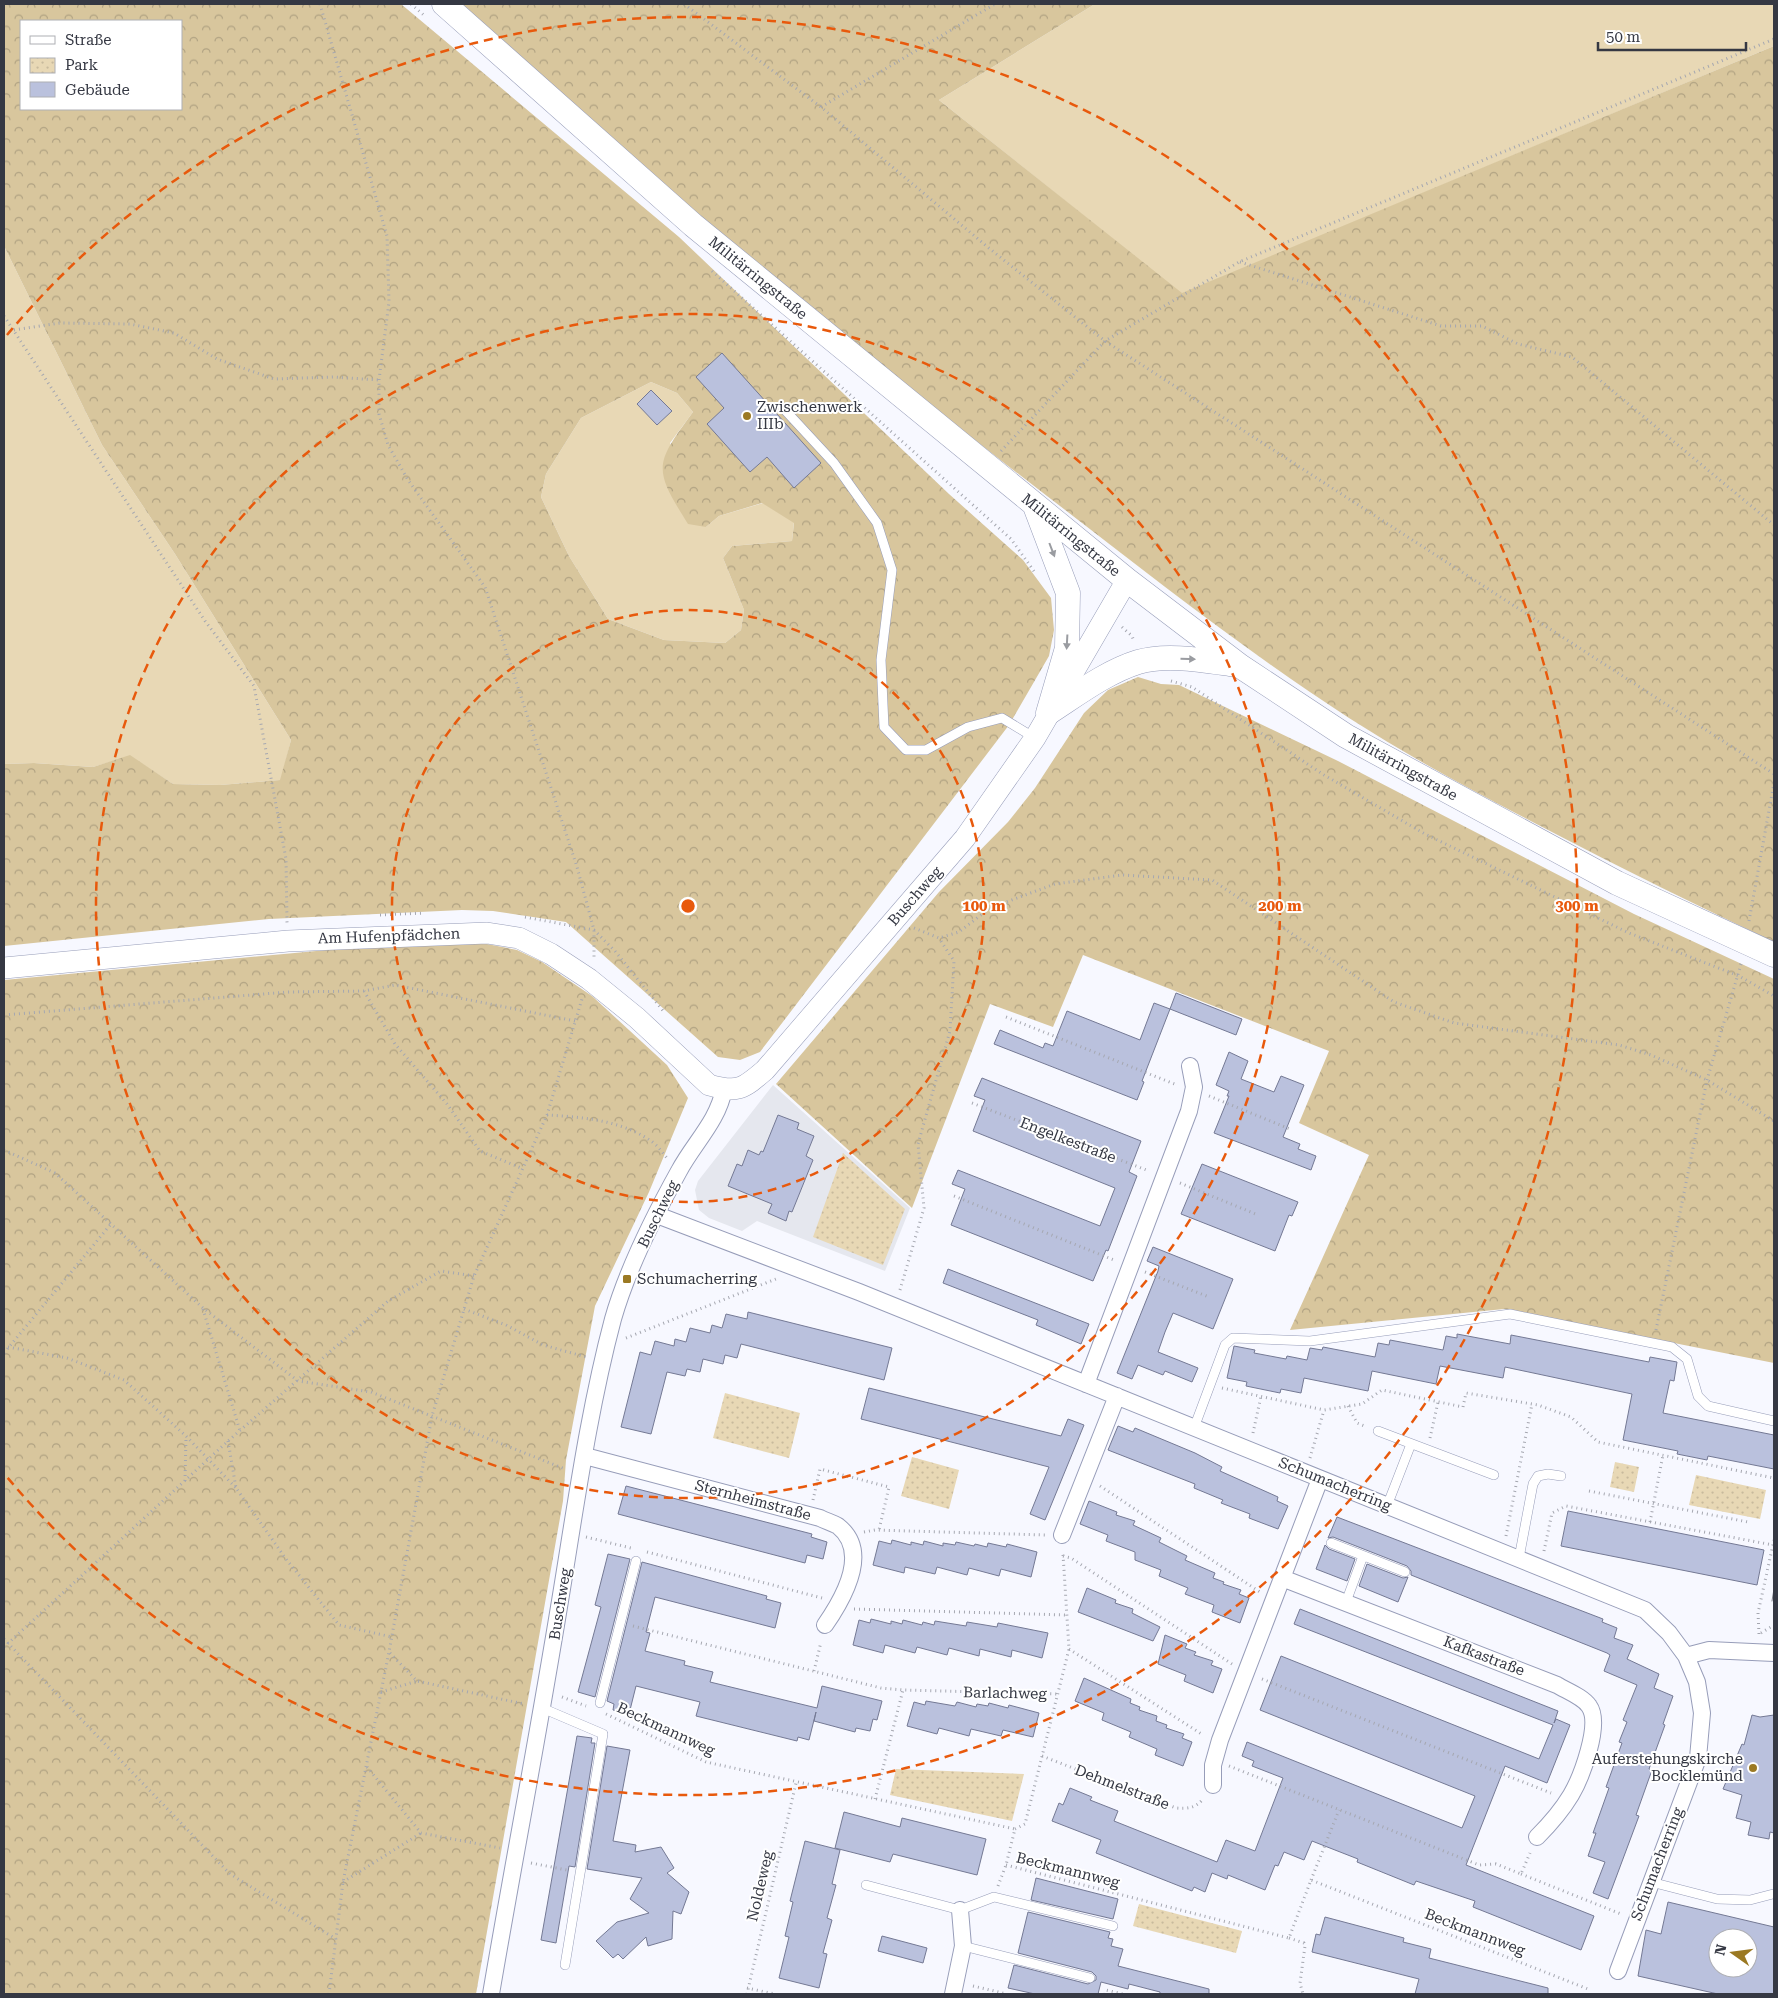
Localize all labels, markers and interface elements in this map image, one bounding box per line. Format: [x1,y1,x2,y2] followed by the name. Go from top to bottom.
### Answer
[20,20,182,110] legend
[1598,20,1746,52] scale bar
[1606,28,1641,46] text: 50 m
[65,31,112,49] text: Straße
[65,56,99,74] text: Park
[65,81,130,99] text: Gebäude
[705,233,811,323] street label: Militärringstraße
[757,398,863,433] place label: Zwischenwerk IIIb
[741,410,753,422] marker: Zwischenwerk IIIb
[1018,490,1124,580] street label: Militärringstraße
[1049,542,1056,557] one-way arrow
[1063,634,1071,650] one-way arrow
[1181,655,1197,663] one-way arrow
[1345,730,1461,804] street label: Militärringstraße
[884,862,946,929] street label: Buschweg
[679,897,697,915] centre of rings
[962,897,1006,915] text: 100 m
[1258,897,1302,915] text: 200 m
[1555,897,1599,915] text: 300 m
[317,925,461,947] street label: Am Hufenpfädchen
[1017,1113,1119,1167] street label: Engelkestraße
[634,1177,682,1251] street label: Buschweg
[637,1270,758,1288] place label: Schumacherring
[621,1273,633,1285] marker: Schumacherring
[1276,1453,1395,1515] street label: Schumacherring
[693,1476,813,1524] street label: Sternheimstraße
[545,1566,575,1641] street label: Buschweg
[1441,1632,1527,1680] street label: Kafkastraße
[963,1683,1047,1703] street label: Barlachweg
[614,1698,718,1760] street label: Beckmannweg
[1592,1750,1743,1785] place label: Auferstehungskirche Bocklemünd
[1072,1761,1172,1813] street label: Dehmelstraße
[1747,1762,1759,1774] marker: Auferstehungskirche Bocklemünd
[1627,1804,1687,1923] street label: Schumacherring
[743,1848,777,1923] street label: Noldeweg
[1014,1848,1122,1892] street label: Beckmannweg
[1422,1905,1528,1960] street label: Beckmannweg
[1708,1928,1758,1978] north arrow
[1711,1942,1730,1957] text: N

